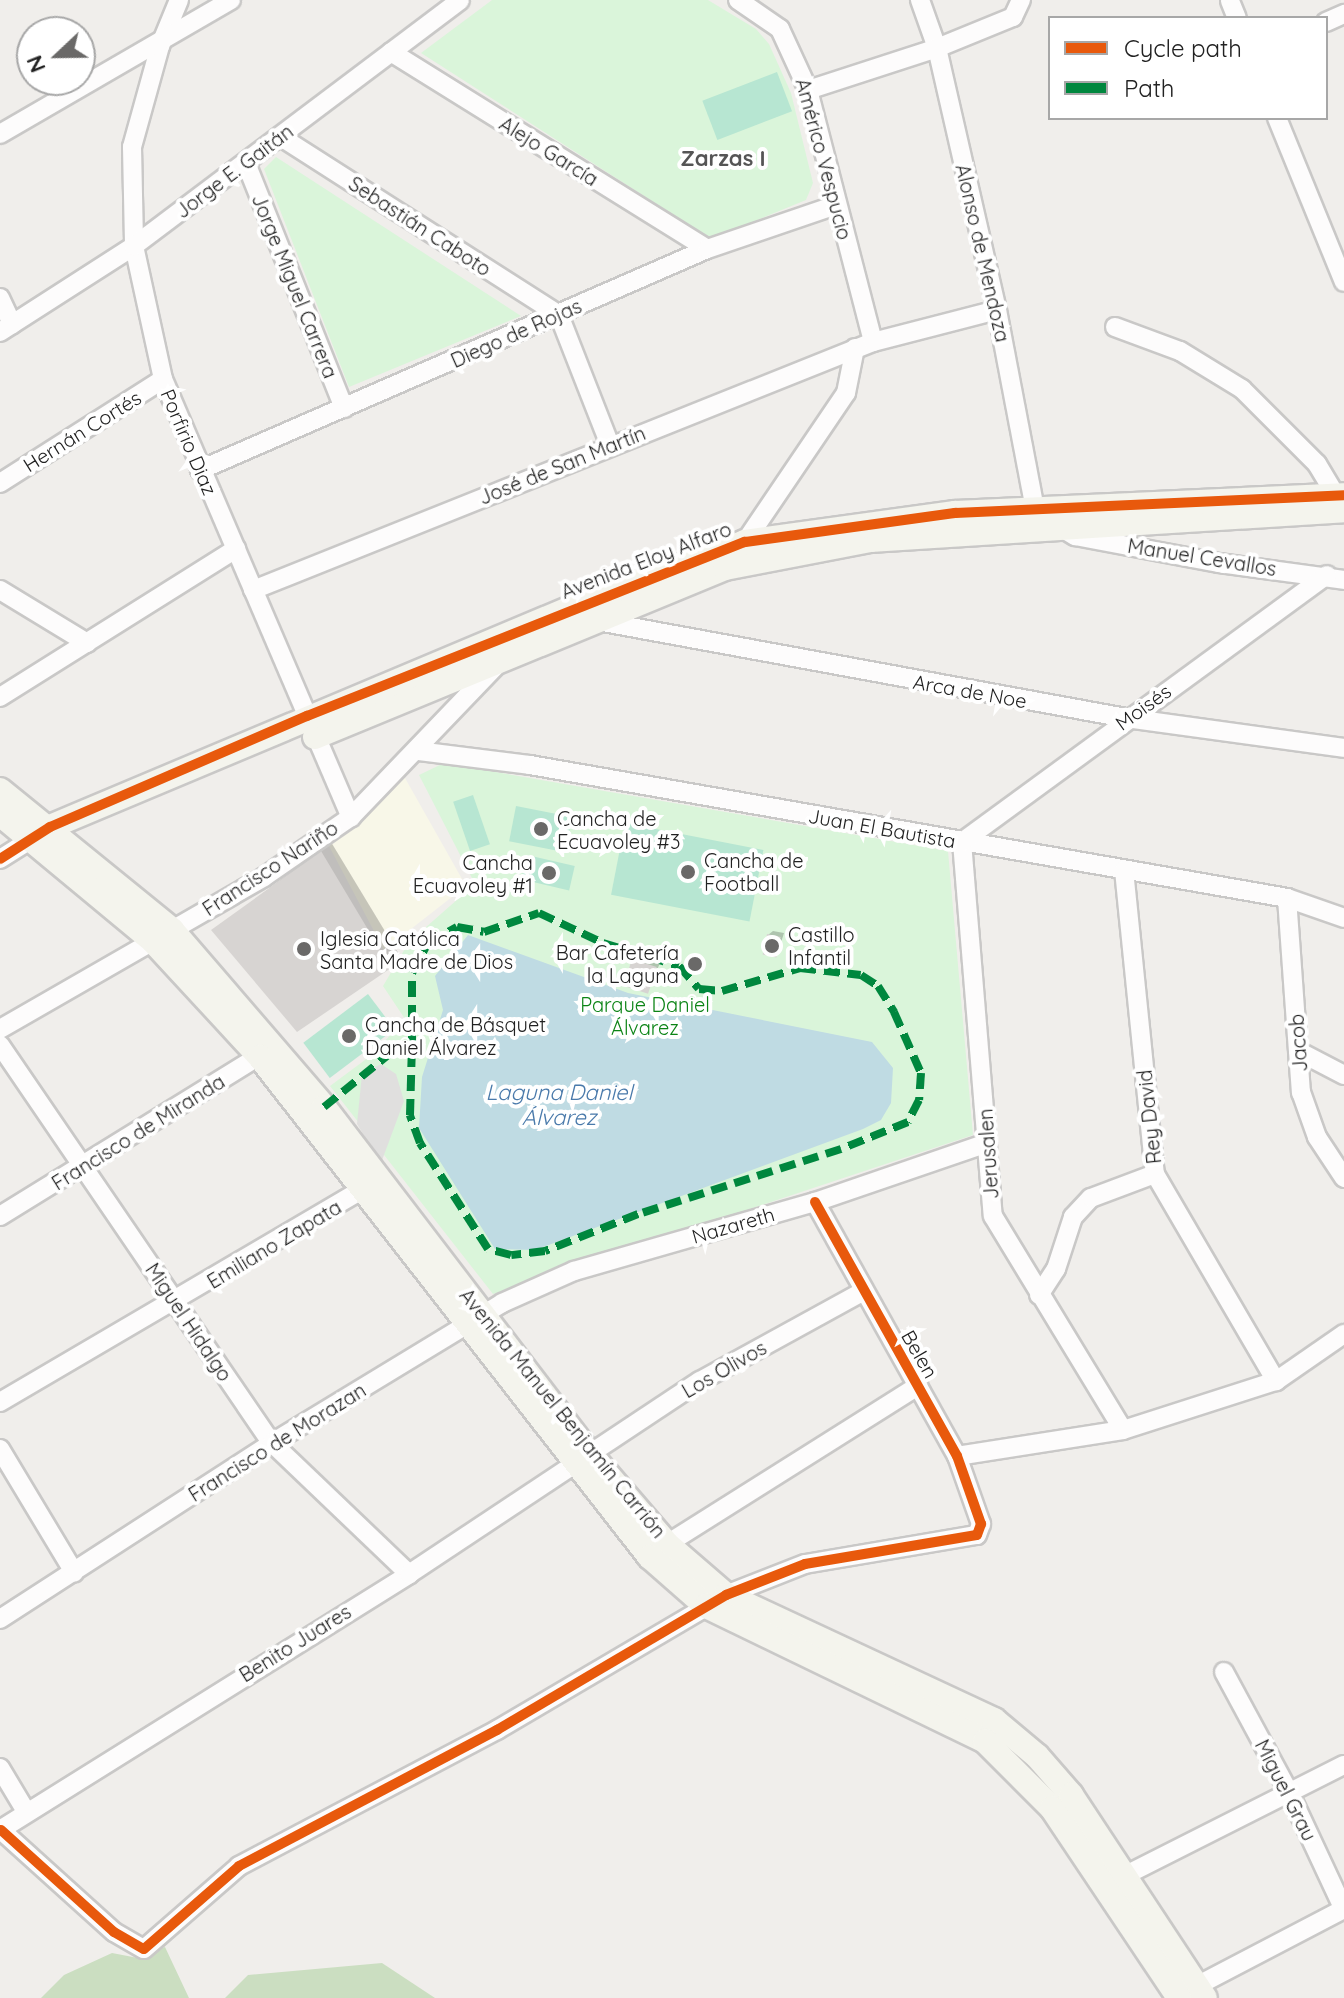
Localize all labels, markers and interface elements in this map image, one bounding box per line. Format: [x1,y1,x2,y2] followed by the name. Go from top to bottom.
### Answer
[16,16,96,96] north arrow
[1048,16,1328,120] legend
[1124,33,1242,63] text: Cycle path
[20,52,52,77] text: N
[1124,73,1175,103] text: Path
[791,76,857,242] street label: Américo Vespucio
[495,111,603,191] street label: Alejo García
[170,119,298,223] street label: Jorge E. Gaitán
[681,146,765,172] district label: Zarzas I
[951,162,1015,344] street label: Alonso de Mendoza
[344,171,496,281] street label: Sebastián Caboto
[247,190,343,382] street label: Jorge Miguel Carrera
[447,293,585,373] street label: Diego de Rojas
[19,385,145,477] street label: Hernán Cortés
[156,385,222,499] street label: Porfirio Diaz
[475,421,649,509] street label: José de San Martín
[557,516,735,604] street label: Avenida Eloy Alfaro
[1126,533,1278,581] street label: Manuel Cevallos
[911,669,1029,713] street label: Arca de Noe
[1110,679,1176,735] street label: Moisés
[807,803,957,853] street label: Juan El Bautista
[557,806,680,853] place label: Cancha de Ecuavoley #3
[198,815,342,921] street label: Francisco Nariño
[532,820,550,838] marker: Cancha de Ecuavoley #3
[704,848,803,895] place label: Cancha de Football
[413,850,533,897] place label: Cancha Ecuavoley #1
[679,863,697,881] marker: Cancha de Football
[540,864,558,882] marker: Cancha Ecuavoley #1
[788,922,855,969] place label: Castillo Infantil
[320,926,513,973] place label: Iglesia Católica Santa Madre de Dios
[763,937,781,955] marker: Castillo Infantil
[295,940,313,958] marker: Iglesia Católica Santa Madre de Dios
[556,940,679,987] place label: Bar Cafetería la Laguna
[686,955,704,973] marker: Bar Cafetería la Laguna
[580,993,710,1040] park label: Parque Daniel Álvarez
[365,1012,546,1059] place label: Cancha de Básquet Daniel Álvarez
[1284,1013,1312,1073] street label: Jacob
[340,1027,358,1045] marker: Cancha de Básquet Daniel Álvarez
[47,1069,229,1195] street label: Francisco de Miranda
[1132,1069,1166,1165] street label: Rey David
[485,1079,633,1130] water label: Laguna Daniel Álvarez
[973,1108,1003,1200] street label: Jerusalen
[203,1195,345,1293] street label: Emiliano Zapata
[689,1202,777,1248] street label: Nazareth
[141,1258,237,1386] street label: Miguel Hidalgo
[455,1283,671,1543] street label: Avenida Manuel Benjamín Carrión
[897,1326,943,1382] street label: Belen
[677,1335,771,1403] street label: Los Olivos
[184,1378,370,1506] street label: Francisco de Morazan
[235,1599,355,1687] street label: Benito Juares
[1250,1735,1322,1845] street label: Miguel Grau

